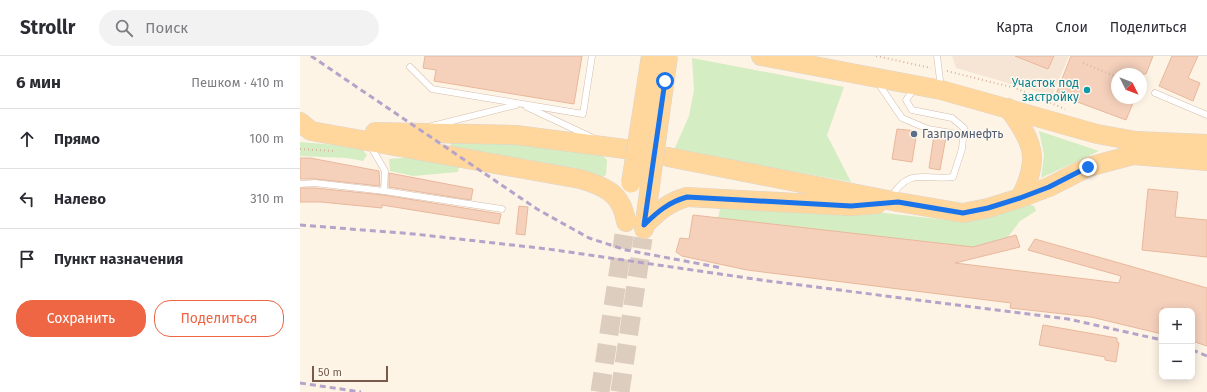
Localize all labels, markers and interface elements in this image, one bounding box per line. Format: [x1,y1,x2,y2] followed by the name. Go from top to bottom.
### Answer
[99,10,379,46] search box
[20,16,75,39] text: Strollr
[113,17,135,39] icon: search
[145,19,188,37] text: Поиск
[996,19,1033,36] text: Карта
[1055,19,1088,36] text: Слои
[1110,19,1187,36] text: Поделиться
[1111,68,1147,104] north arrow
[16,72,61,93] text: 6 мин
[656,72,674,90] route start
[191,75,284,90] text: Пешком · 410 m
[1012,76,1079,104] place label: Участок под застройку
[1082,85,1092,95] marker: Участок под застройку
[922,127,1003,141] place label: Газпромнефть
[16,128,38,150] icon: ahead
[909,129,919,139] marker: Газпромнефть
[54,130,100,148] text: Прямо
[249,131,284,146] text: 100 m
[1079,158,1097,176] route end
[16,188,38,210] icon: left
[54,190,106,208] text: Налево
[250,191,284,206] text: 310 m
[16,248,38,270] icon: arrive
[54,250,183,268] text: Пункт назначения
[16,300,146,337] button: Сохранить
[154,300,284,337] button: Поделиться
[1159,308,1195,380] map controls
[1159,308,1195,344] button: +
[1159,344,1195,380] button: −
[312,364,388,383] scale bar
[318,366,342,379] text: 50 m

